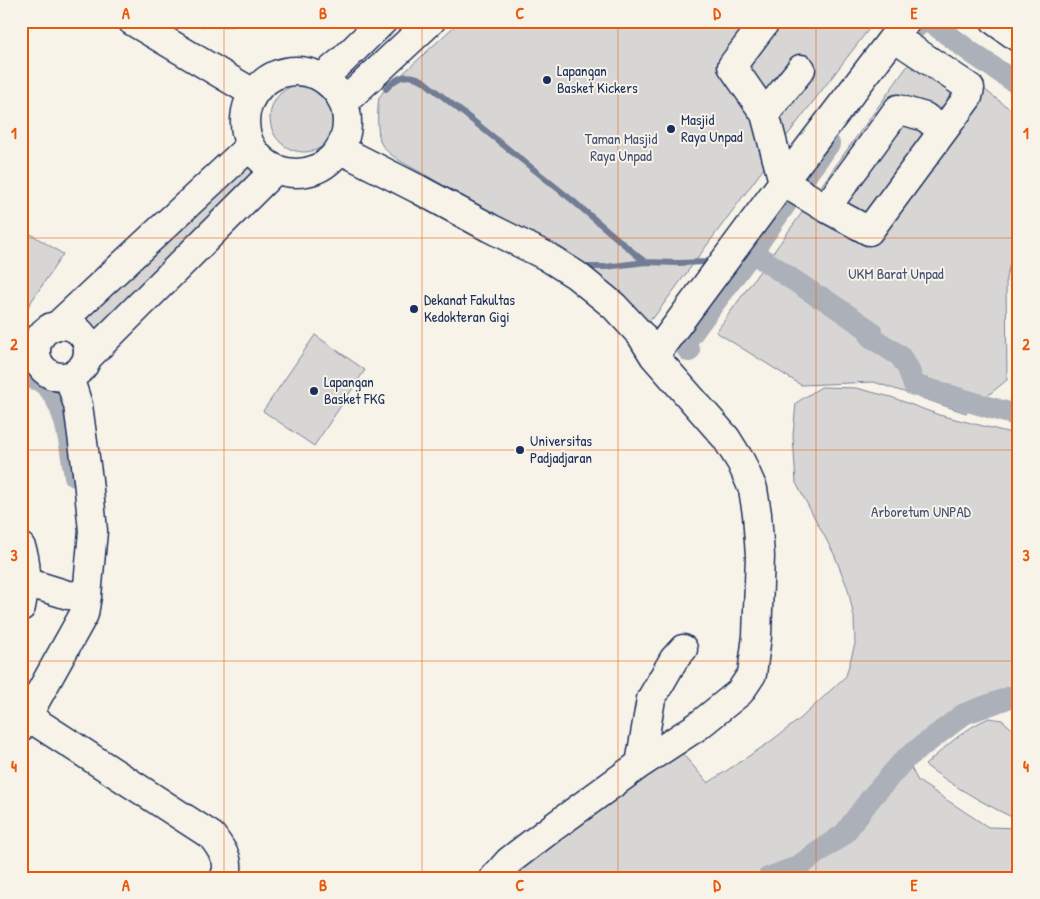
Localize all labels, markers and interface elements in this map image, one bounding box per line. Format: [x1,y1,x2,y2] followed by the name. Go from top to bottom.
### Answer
[122,2,130,24] text: A
[319,2,327,24] text: B
[516,2,525,24] text: C
[713,2,721,24] text: D
[910,2,918,24] text: E
[557,60,638,98] place label: Lapangan Basket Kickers
[541,74,553,86] marker: Lapangan Basket Kickers
[681,109,743,147] place label: Masjid Raya Unpad
[11,122,17,144] text: 1
[1023,122,1029,144] text: 1
[665,123,677,135] marker: Masjid Raya Unpad
[585,128,657,166] park label: Taman Masjid Raya Unpad
[848,263,944,284] park label: UKM Barat Unpad
[424,289,515,327] place label: Dekanat Fakultas Kedokteran Gigi
[408,303,420,315] marker: Dekanat Fakultas Kedokteran Gigi
[10,333,18,355] text: 2
[1022,333,1030,355] text: 2
[324,371,386,409] place label: Lapangan Basket FKG
[308,385,320,397] marker: Lapangan Basket FKG
[530,430,592,468] place label: Universitas Padjadjaran
[514,444,526,456] marker: Universitas Padjadjaran
[871,501,972,522] park label: Arboretum UNPAD
[10,544,18,566] text: 3
[1022,544,1030,566] text: 3
[11,755,17,777] text: 4
[1023,755,1029,777] text: 4
[122,874,130,896] text: A
[319,874,327,896] text: B
[516,874,525,896] text: C
[713,874,721,896] text: D
[910,874,918,896] text: E

